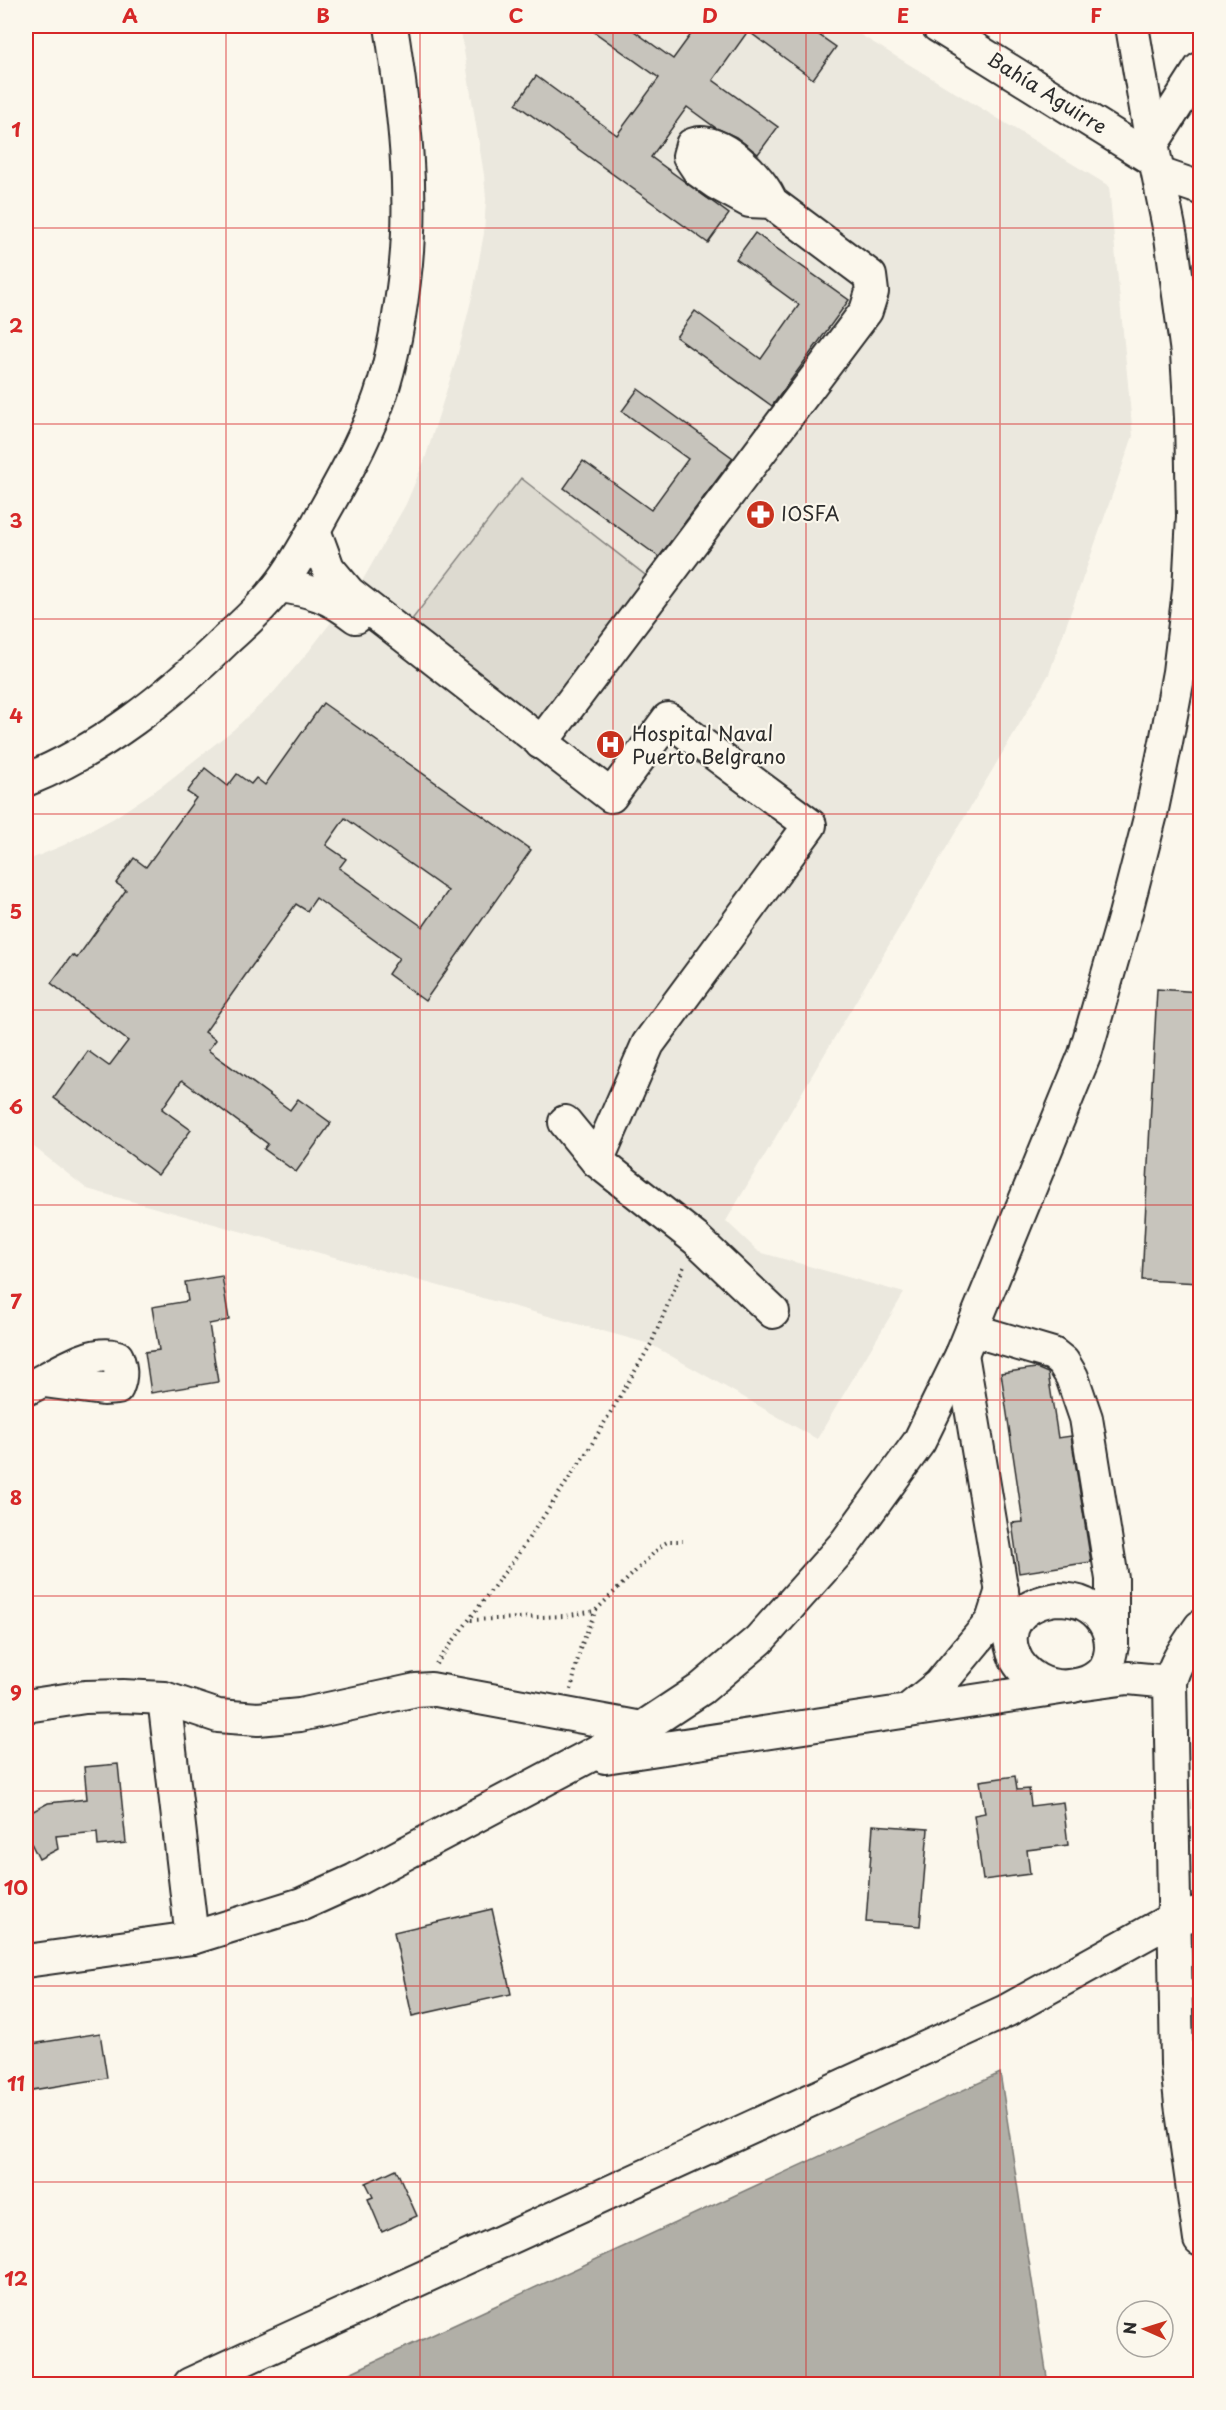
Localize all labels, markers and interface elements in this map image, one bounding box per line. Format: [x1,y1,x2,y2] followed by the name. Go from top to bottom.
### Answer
[122,0,138,30] text: A
[316,0,330,30] text: B
[508,0,524,30] text: C
[702,0,718,30] text: D
[897,0,909,30] text: E
[1090,0,1102,30] text: F
[982,43,1113,141] street label: Bahía Aguirre
[11,114,21,144] text: 1
[9,310,23,340] text: 2
[744,498,776,530] pharmacy icon: IOSFA
[781,498,840,528] place label: IOSFA
[9,505,23,535] text: 3
[9,700,23,730] text: 4
[632,718,786,771] place label: Hospital Naval Puerto Belgrano
[595,729,627,761] hospital icon: Hospital Naval Puerto Belgrano
[10,896,22,926] text: 5
[9,1091,23,1121] text: 6
[10,1286,22,1316] text: 7
[10,1482,22,1512] text: 8
[10,1677,22,1707] text: 9
[4,1872,28,1902] text: 10
[7,2068,25,2098] text: 11
[4,2263,28,2293] text: 12
[1115,2299,1175,2359] north arrow
[1117,2321,1141,2335] text: N

